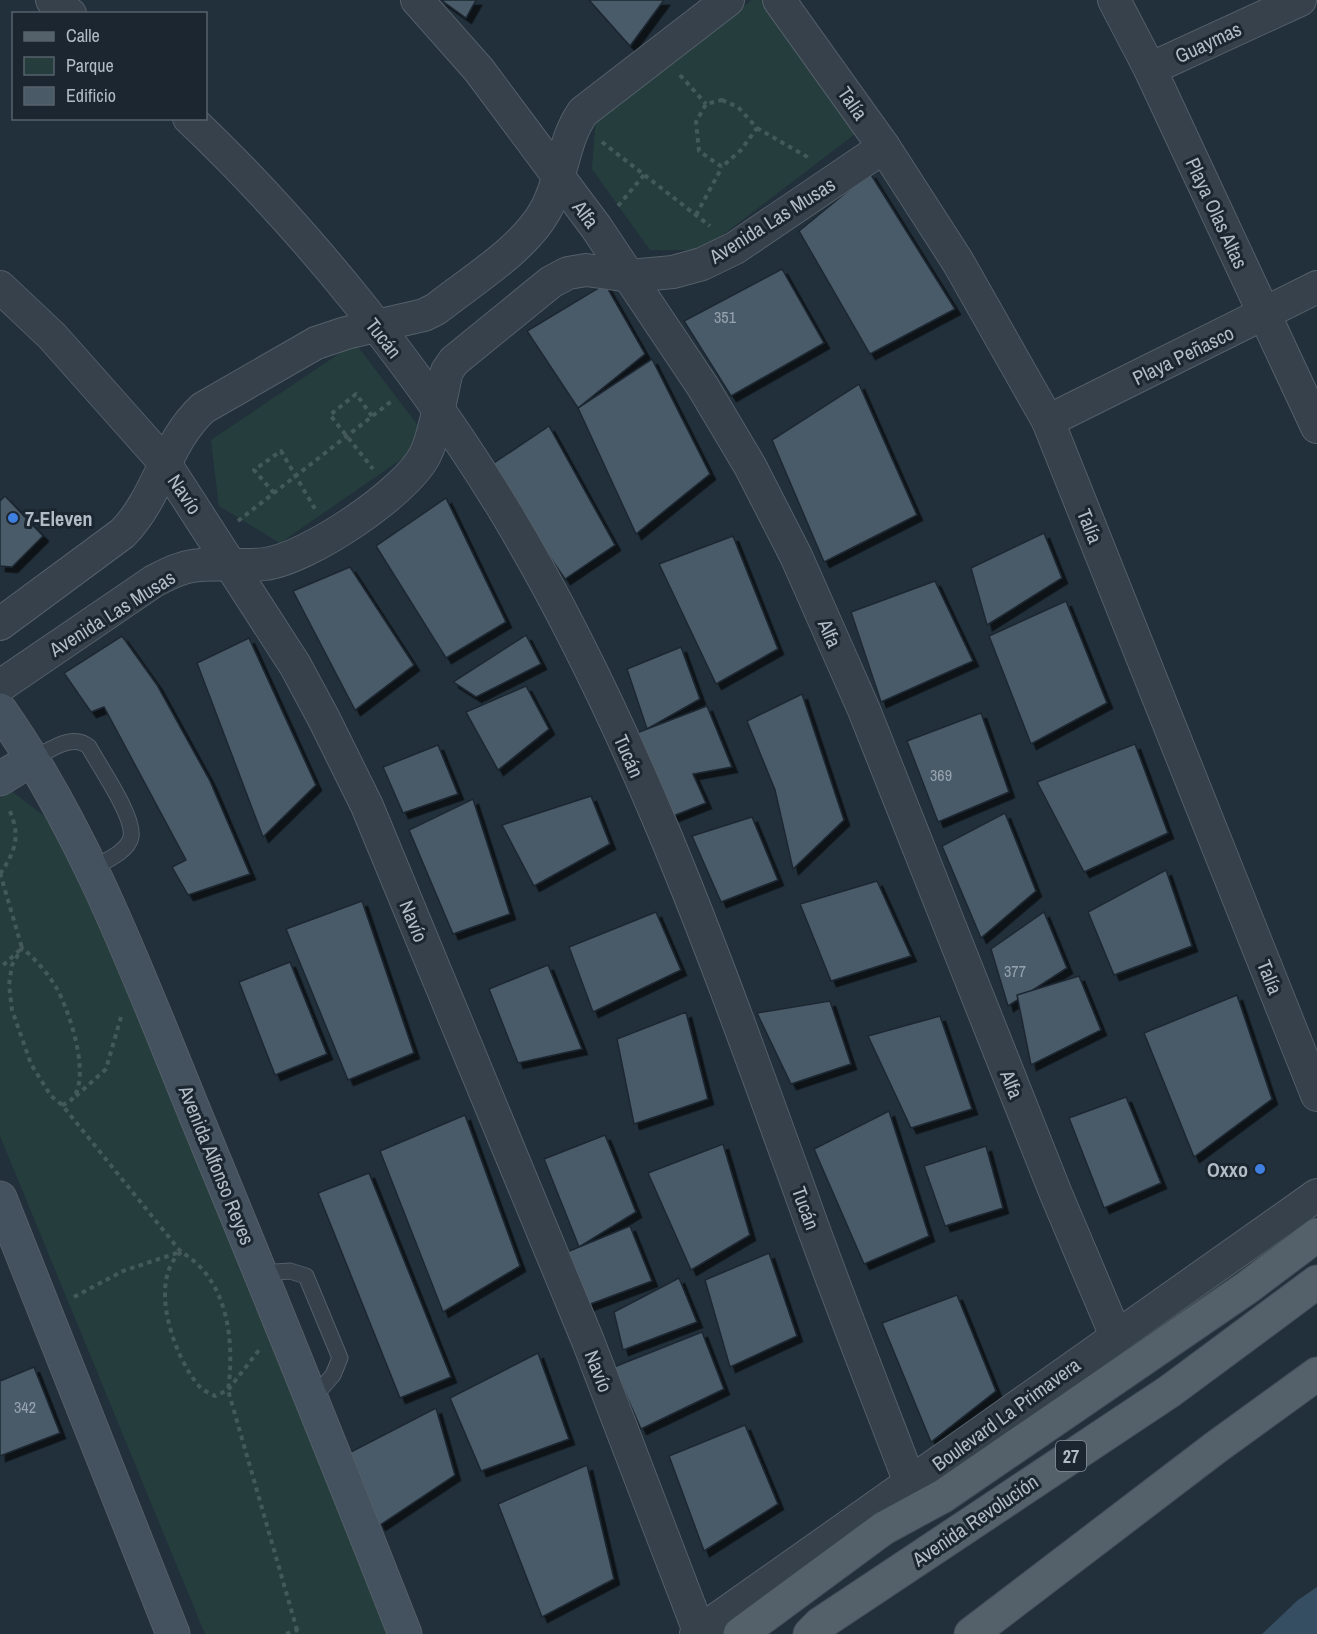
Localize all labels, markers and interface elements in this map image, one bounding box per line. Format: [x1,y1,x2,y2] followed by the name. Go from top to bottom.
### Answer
[12,12,207,120] legend
[1170,15,1246,69] street label: Guaymas
[66,23,100,48] text: Calle
[66,53,114,78] text: Parque
[832,81,874,125] street label: Talía
[66,83,116,108] text: Edificio
[1180,153,1254,273] street label: Playa Olas Altas
[703,170,840,270] street label: Avenida Las Musas
[566,194,605,233] street label: Alfa
[714,306,737,328] house number: 351
[360,312,408,364] street label: Tucán
[1128,319,1238,391] street label: Playa Peñasco
[162,469,208,519] street label: Navío
[25,505,92,532] place label: 7-Eleven
[1071,505,1109,547] street label: Talía
[6,511,20,525] marker: 7-Eleven
[43,563,180,663] street label: Avenida Las Musas
[812,614,848,651] street label: Alfa
[608,730,650,782] street label: Tucán
[930,764,952,786] house number: 369
[393,896,435,946] street label: Navío
[1251,956,1289,998] street label: Talía
[1004,960,1026,982] house number: 377
[994,1065,1030,1102] street label: Alfa
[172,1081,261,1249] street label: Avenida Alfonso Reyes
[1207,1156,1248,1183] place label: Oxxo
[1253,1162,1267,1176] marker: Oxxo
[786,1183,826,1233] street label: Tucán
[579,1346,619,1396] street label: Navío
[927,1351,1085,1477] street label: Boulevard La Primavera
[14,1396,36,1418] house number: 342
[1056,1441,1086,1471] road number: 27
[906,1468,1043,1573] street label: Avenida Revolución

